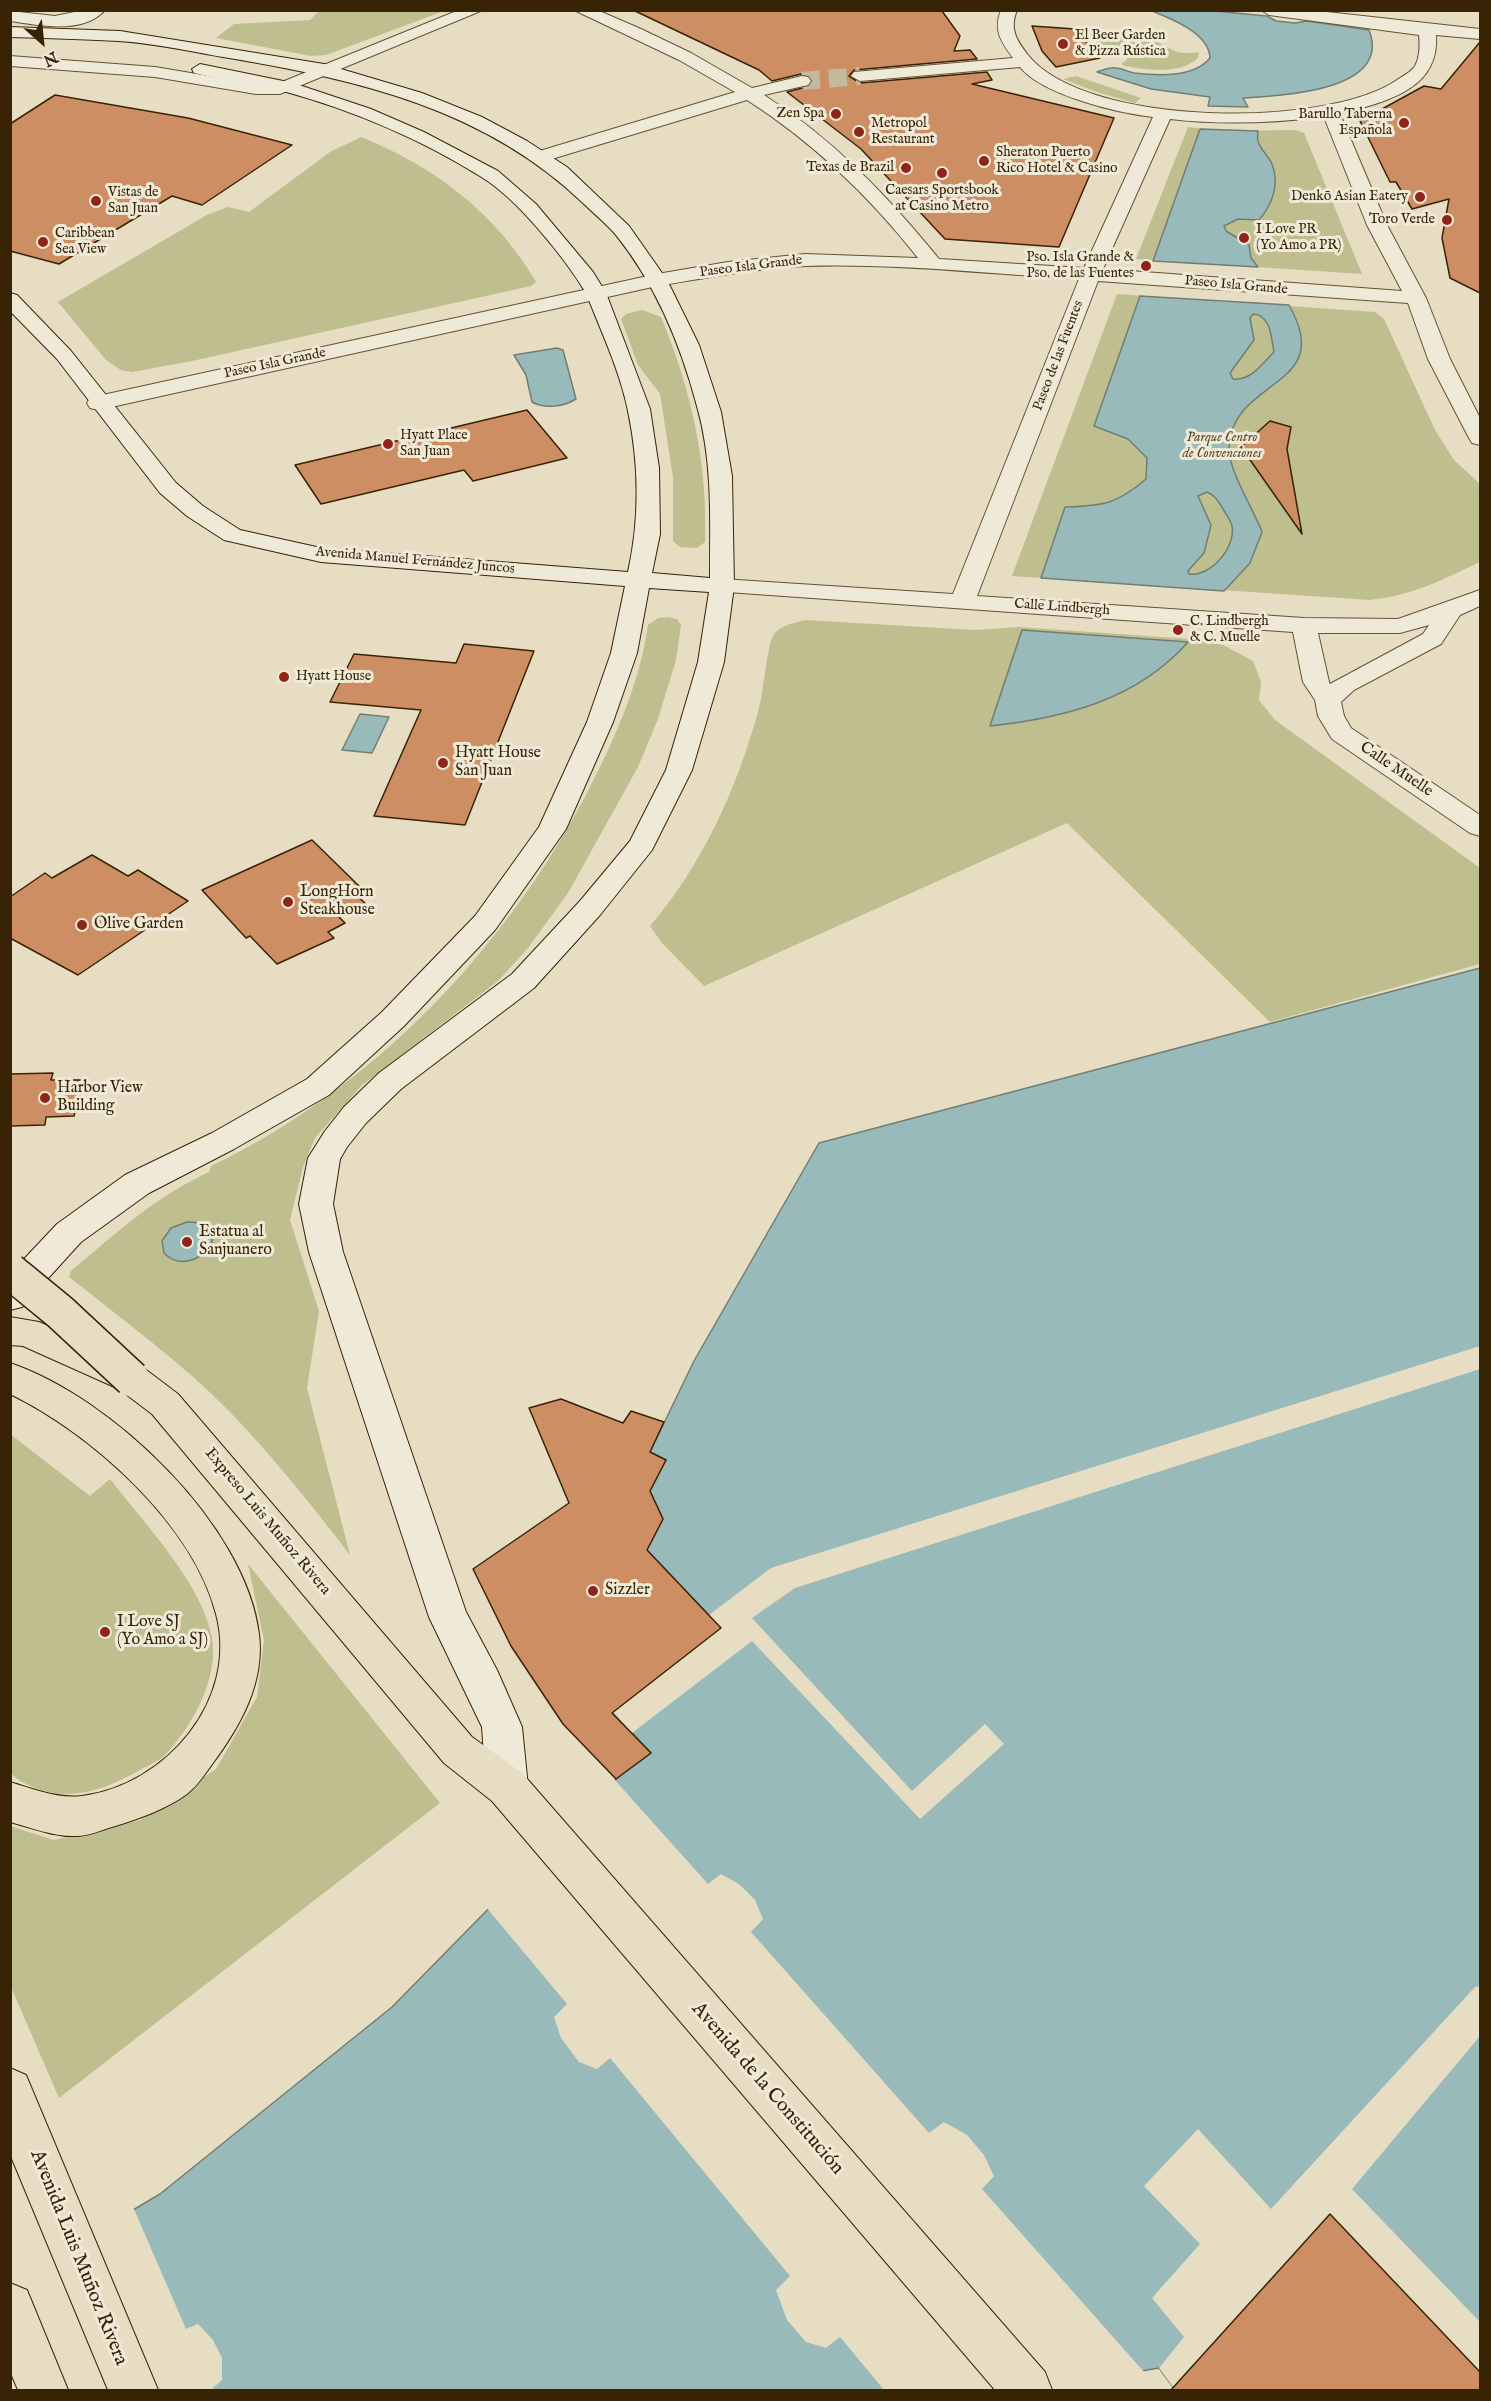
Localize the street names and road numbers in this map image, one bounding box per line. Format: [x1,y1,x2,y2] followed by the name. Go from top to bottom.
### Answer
[699,252,803,282] street label: Paseo Isla Grande
[1184,273,1288,299] street label: Paseo Isla Grande
[1030,298,1088,414] street label: Paseo de las Fuentes
[223,345,327,383] street label: Paseo Isla Grande
[315,544,515,578] street label: Avenida Manuel Fernández Juncos
[1014,596,1110,620] street label: Calle Lindbergh
[1356,738,1436,802] street label: Calle Muelle
[200,1445,334,1599] street label: Expreso Luis Muñoz Rivera
[686,1998,848,2180] street label: Avenida de la Constitución
[24,2147,132,2369] street label: Avenida Luis Muñoz Rivera

